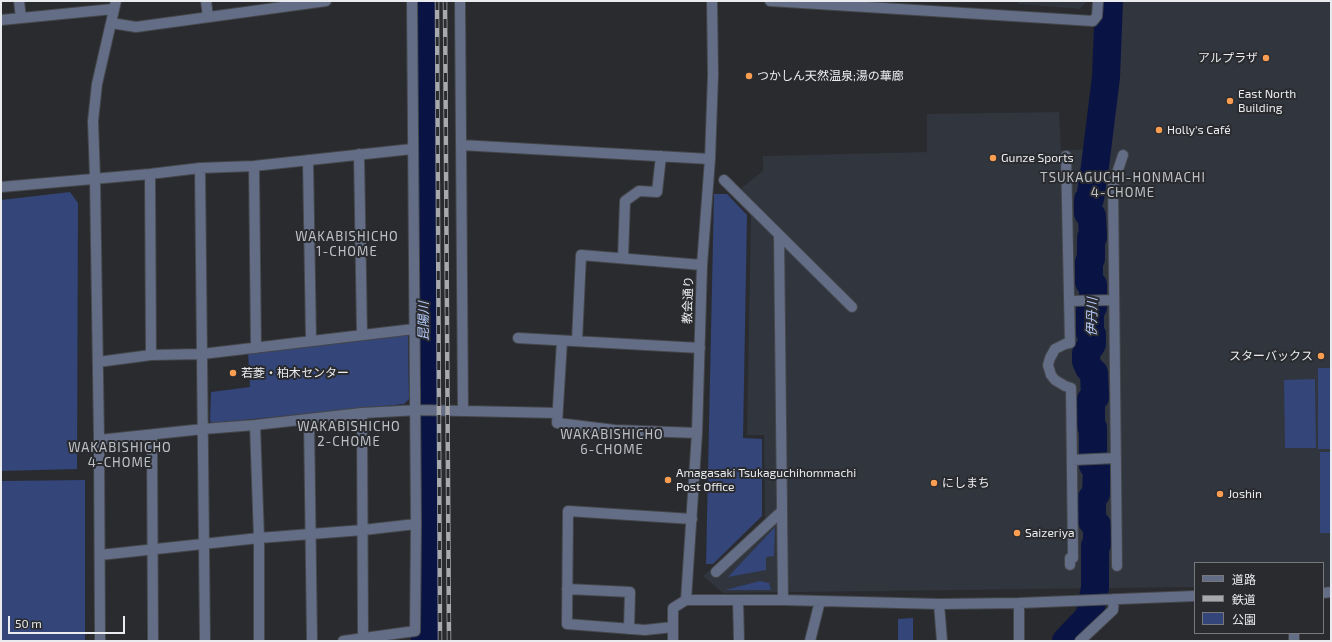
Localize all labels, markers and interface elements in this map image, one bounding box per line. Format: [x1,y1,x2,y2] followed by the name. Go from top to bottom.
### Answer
[1198,51,1258,65] place label: アルプラザ
[1261,53,1271,63] marker: アルプラザ
[757,69,904,83] place label: つかしん天然温泉;湯の華廊
[744,71,754,81] marker: つかしん天然温泉;湯の華廊
[1238,87,1296,115] place label: East North Building
[1225,96,1235,106] marker: East North Building
[1167,123,1231,137] place label: Holly's Café
[1154,125,1164,135] marker: Holly's Café
[1001,151,1074,165] place label: Gunze Sports
[988,153,998,163] marker: Gunze Sports
[1040,170,1206,201] district label: TSUKAGUCHI-HONMACHI 4-CHOME
[295,229,399,260] district label: WAKABISHICHO 1-CHOME
[680,276,696,324] street label: 教会通り
[1084,297,1100,337] water label: 伊丹川
[416,302,432,340] water label: 昆陽川
[1229,349,1313,363] place label: スターバックス
[1316,351,1326,361] marker: スターバックス
[241,366,349,380] place label: 若菱・柏木センター
[228,368,238,378] marker: 若菱・柏木センター
[297,419,401,450] district label: WAKABISHICHO 2-CHOME
[560,427,664,458] district label: WAKABISHICHO 6-CHOME
[68,440,172,471] district label: WAKABISHICHO 4-CHOME
[676,466,856,494] place label: Amagasaki Tsukaguchihommachi Post Office
[663,475,673,485] marker: Amagasaki Tsukaguchihommachi Post Office
[942,476,990,490] place label: にしまち
[929,478,939,488] marker: にしまち
[1228,487,1262,501] place label: Joshin
[1215,489,1225,499] marker: Joshin
[1025,526,1075,540] place label: Saizeriya
[1012,528,1022,538] marker: Saizeriya
[1194,562,1324,634] legend
[1232,572,1256,586] text: 道路
[1232,592,1256,606] text: 鉄道
[10,608,127,634] scale bar
[1232,612,1256,626] text: 公園
[15,616,42,630] text: 50 m

